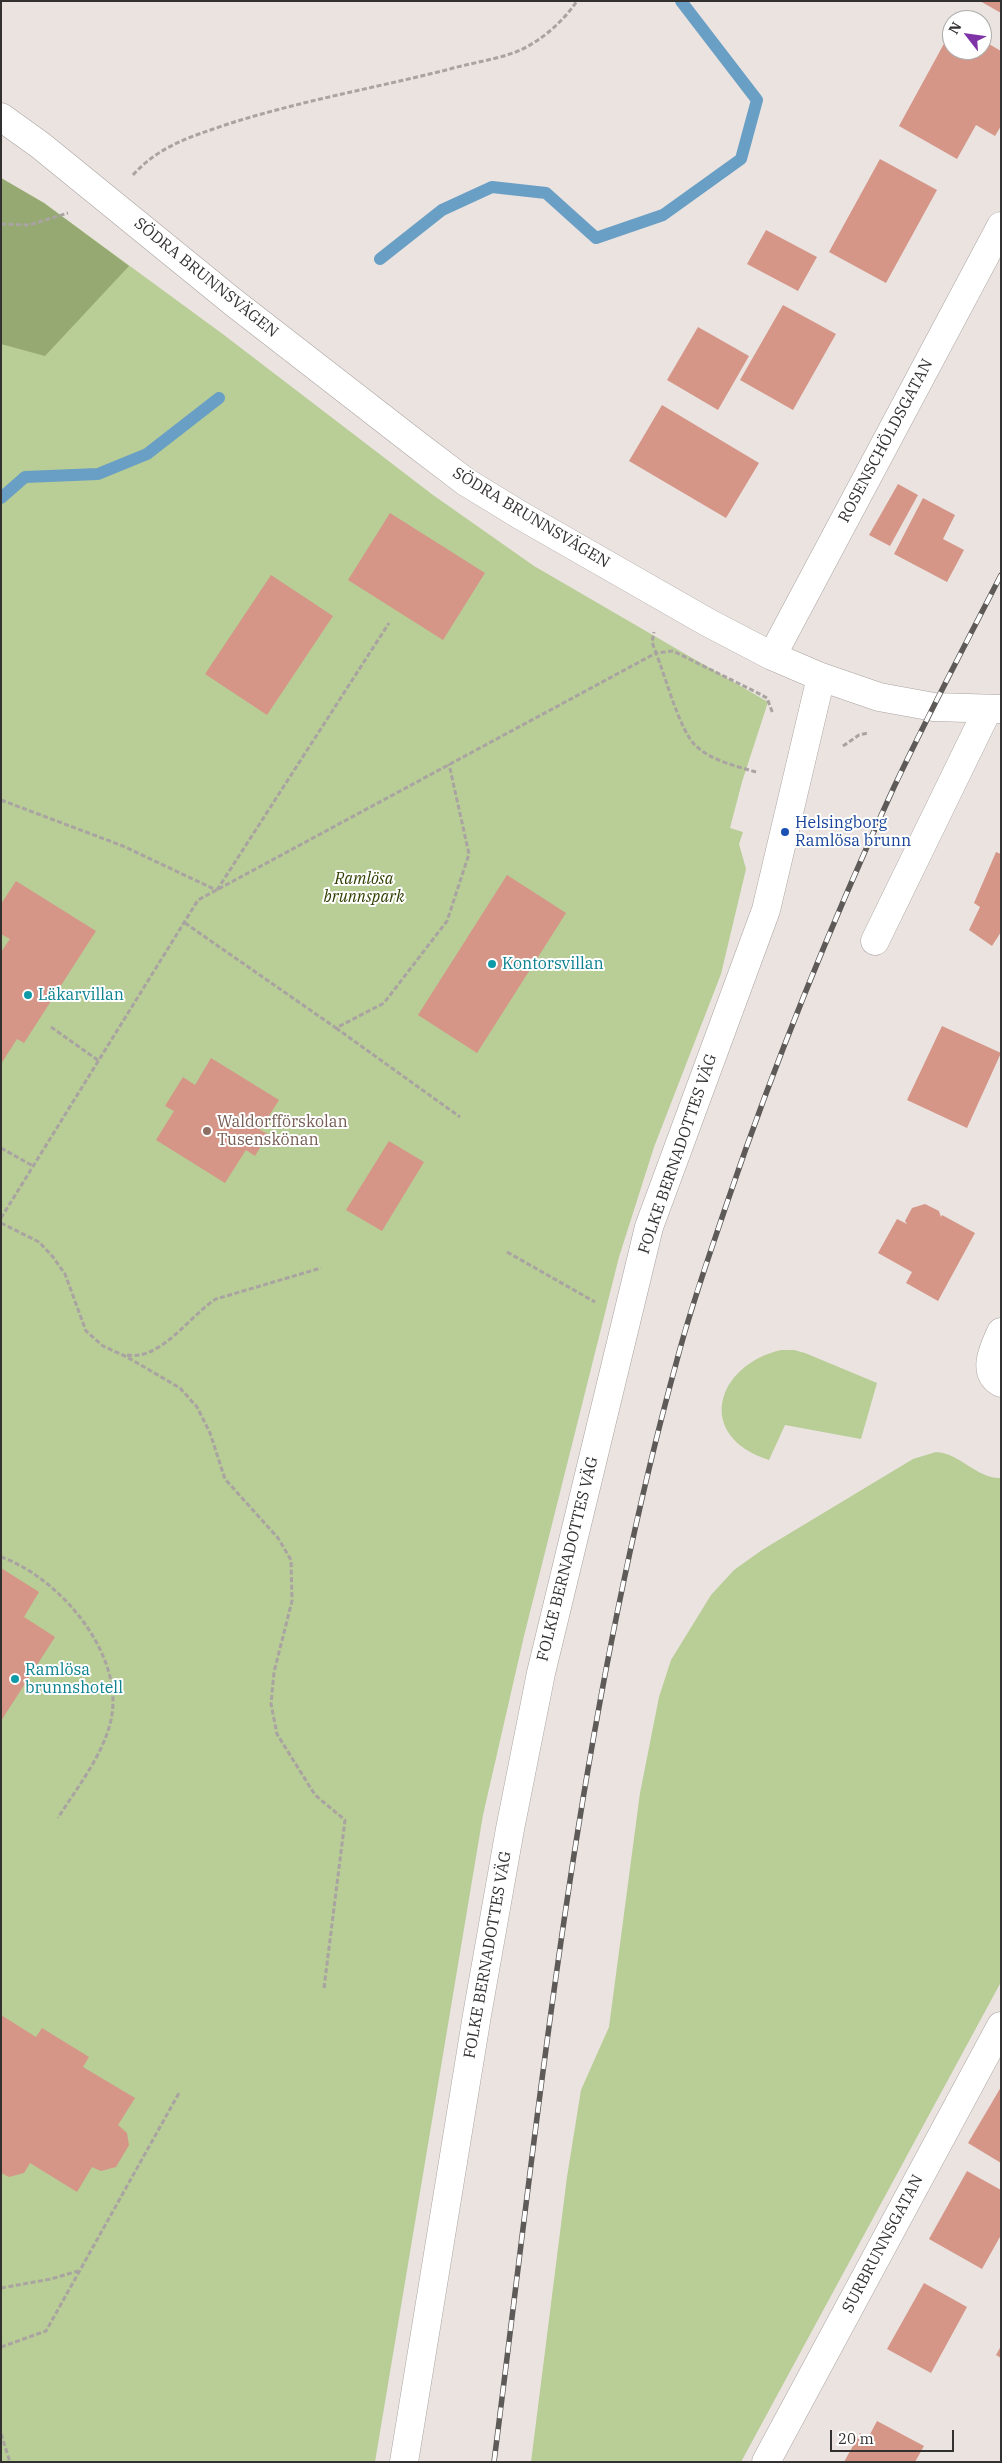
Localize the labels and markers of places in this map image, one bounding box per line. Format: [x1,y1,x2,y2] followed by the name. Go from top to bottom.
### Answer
[795,813,911,851] place label: Helsingborg Ramlösa brunn
[779,826,791,838] marker: Helsingborg Ramlösa brunn
[502,954,604,974] place label: Kontorsvillan
[486,958,498,970] marker: Kontorsvillan
[38,985,124,1005] place label: Läkarvillan
[22,989,34,1001] marker: Läkarvillan
[217,1112,348,1150] place label: Waldorfförskolan Tusenskönan
[201,1125,213,1137] marker: Waldorfförskolan Tusenskönan
[25,1660,123,1698] place label: Ramlösa brunnshotell
[9,1673,21,1685] marker: Ramlösa brunnshotell

